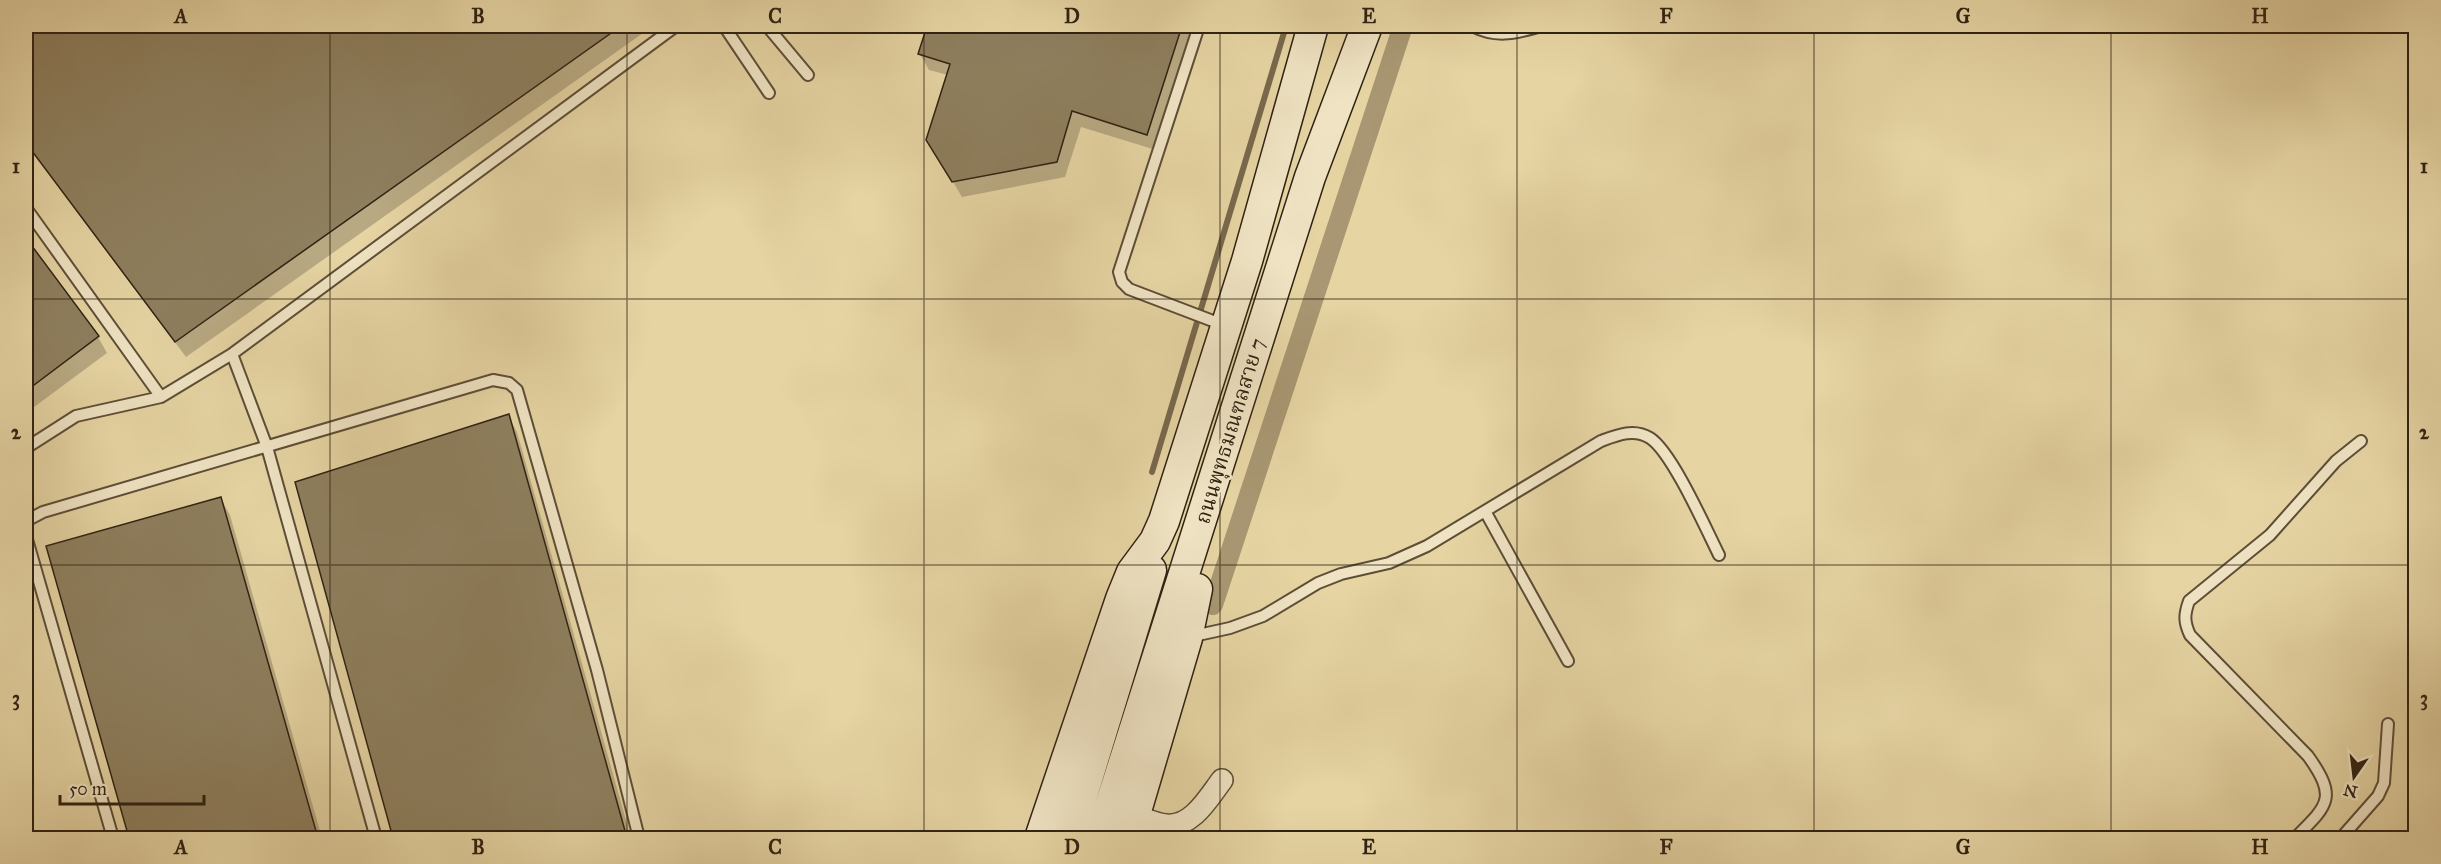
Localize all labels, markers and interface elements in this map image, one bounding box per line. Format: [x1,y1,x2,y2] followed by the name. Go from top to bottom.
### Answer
[172,4,188,28] text: A
[471,4,485,28] text: B
[768,4,782,28] text: C
[1064,4,1080,28] text: D
[1362,4,1377,28] text: E
[1659,4,1673,28] text: F
[1956,4,1971,28] text: G
[2251,4,2269,28] text: H
[12,154,20,178] text: 1
[2420,154,2428,178] text: 1
[1189,335,1272,527] street label: ถนนพุทธมณฑลสาย 7
[11,420,22,444] text: 2
[2419,420,2430,444] text: 2
[12,686,20,711] text: 3
[2420,686,2428,711] text: 3
[2324,747,2384,807] north arrow
[60,768,204,806] scale bar
[69,778,107,800] text: 50 m
[2341,780,2359,802] text: N
[172,835,188,859] text: A
[471,835,485,859] text: B
[768,835,782,859] text: C
[1064,835,1080,859] text: D
[1362,835,1377,859] text: E
[1659,835,1673,859] text: F
[1956,835,1971,859] text: G
[2251,835,2269,859] text: H

